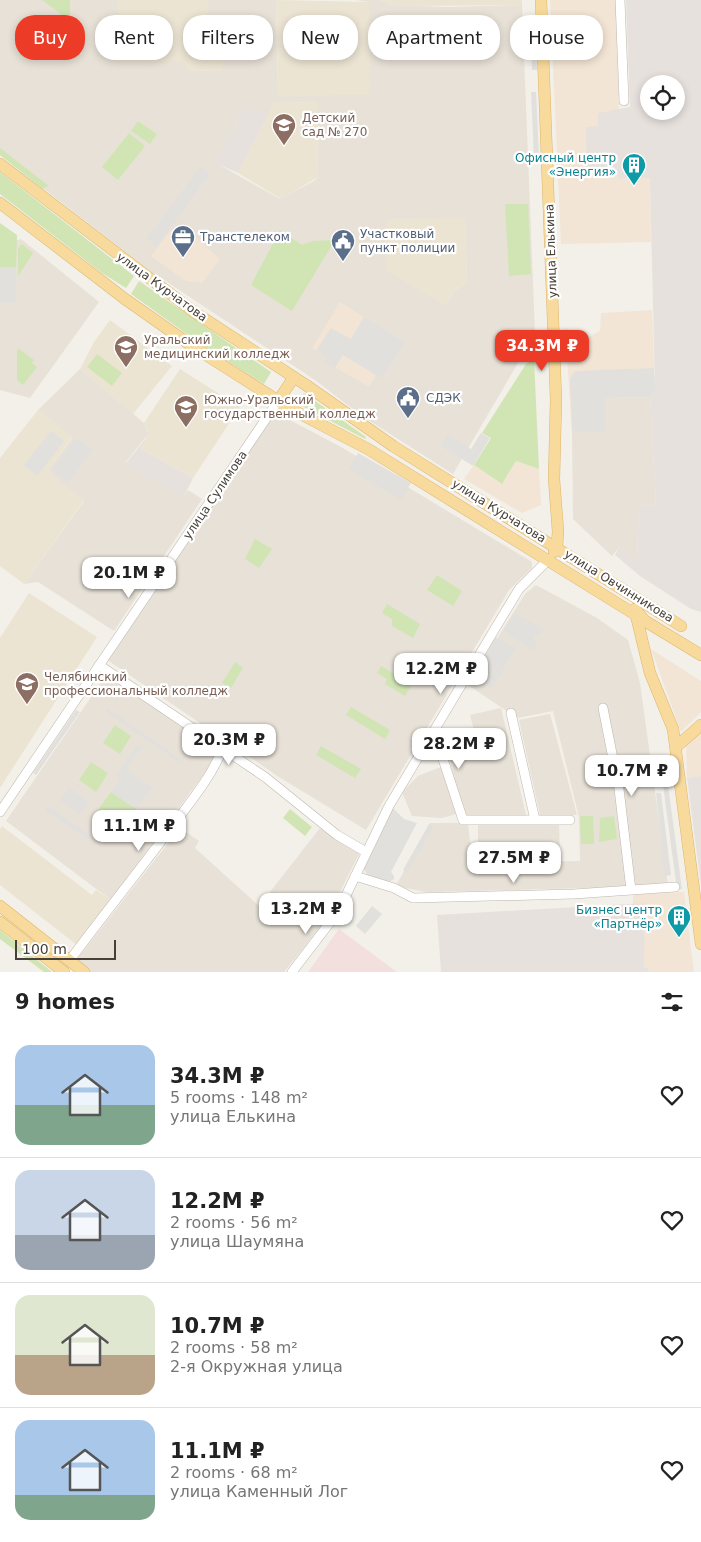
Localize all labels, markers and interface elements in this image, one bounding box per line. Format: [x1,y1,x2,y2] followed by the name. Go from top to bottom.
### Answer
[15,15,85,60] chip: Buy
[95,15,173,60] chip: Rent
[183,15,273,60] chip: Filters
[283,15,358,60] chip: New
[368,15,500,60] chip: Apartment
[510,15,603,60] chip: House
[640,75,685,120] map controls
[640,75,685,120] button: locate
[302,111,367,139] place label: Детский сад № 270
[271,112,297,146] school or university icon: Детский сад № 270
[515,151,616,179] place label: Офисный центр «Энергия»
[621,152,647,186] building icon: Офисный центр «Энергия»
[542,204,560,298] street label: улица Елькина
[170,224,196,258] office icon: Транстелеком
[360,227,455,255] place label: Участковый пункт полиции
[330,228,356,262] public building icon: Участковый пункт полиции
[199,230,290,244] place label: Транстелеком
[114,249,210,325] street label: улица Курчатова
[496,330,588,372] pin: 34.3M ₽
[144,333,290,361] place label: Уральский медицинский колледж
[113,334,139,368] school or university icon: Уральский медицинский колледж
[506,336,578,355] text: 34.3M ₽
[395,385,421,419] public building icon: СДЭК
[426,391,461,405] place label: СДЭК
[204,393,376,421] place label: Южно-Уральский государственный колледж
[173,394,199,428] school or university icon: Южно-Уральский государственный колледж
[180,448,250,542] street label: улица Сулимова
[449,476,549,546] street label: улица Курчатова
[562,547,676,625] street label: улица Овчинникова
[83,556,175,599] pin: 20.1M ₽
[93,563,165,582] text: 20.1M ₽
[395,652,487,695] pin: 12.2M ₽
[405,659,477,678] text: 12.2M ₽
[44,670,228,698] place label: Челябинский профессиональный колледж
[14,671,40,705] school or university icon: Челябинский профессиональный колледж
[183,724,275,766] pin: 20.3M ₽
[413,728,505,770] pin: 28.2M ₽
[193,730,265,749] text: 20.3M ₽
[423,734,495,753] text: 28.2M ₽
[586,754,678,797] pin: 10.7M ₽
[596,761,668,780] text: 10.7M ₽
[93,810,185,852] pin: 11.1M ₽
[103,816,175,835] text: 11.1M ₽
[468,842,560,884] pin: 27.5M ₽
[478,848,550,867] text: 27.5M ₽
[260,892,352,935] pin: 13.2M ₽
[270,899,342,918] text: 13.2M ₽
[576,903,662,931] place label: Бизнес центр «Партнёр»
[666,904,692,938] building icon: Бизнес центр «Партнёр»
[15,937,116,960] scale bar
[22,941,67,957] text: 100 m
[658,988,686,1016] icon: filters
[15,990,115,1014] text: 9 homes
[170,1064,265,1088] text: 34.3M ₽
[55,1065,115,1125] icon: home
[658,1081,686,1109] icon: heart
[170,1088,308,1107] text: 5 rooms · 148 m²
[170,1107,296,1126] text: улица Елькина
[170,1189,265,1213] text: 12.2M ₽
[55,1190,115,1250] icon: home
[658,1206,686,1234] icon: heart
[170,1213,298,1232] text: 2 rooms · 56 m²
[170,1232,304,1251] text: улица Шаумяна
[170,1314,265,1338] text: 10.7M ₽
[55,1315,115,1375] icon: home
[658,1331,686,1359] icon: heart
[170,1338,298,1357] text: 2 rooms · 58 m²
[170,1357,343,1376] text: 2-я Окружная улица
[170,1439,265,1463] text: 11.1M ₽
[55,1440,115,1500] icon: home
[658,1456,686,1484] icon: heart
[170,1463,298,1482] text: 2 rooms · 68 m²
[170,1482,348,1501] text: улица Каменный Лог

